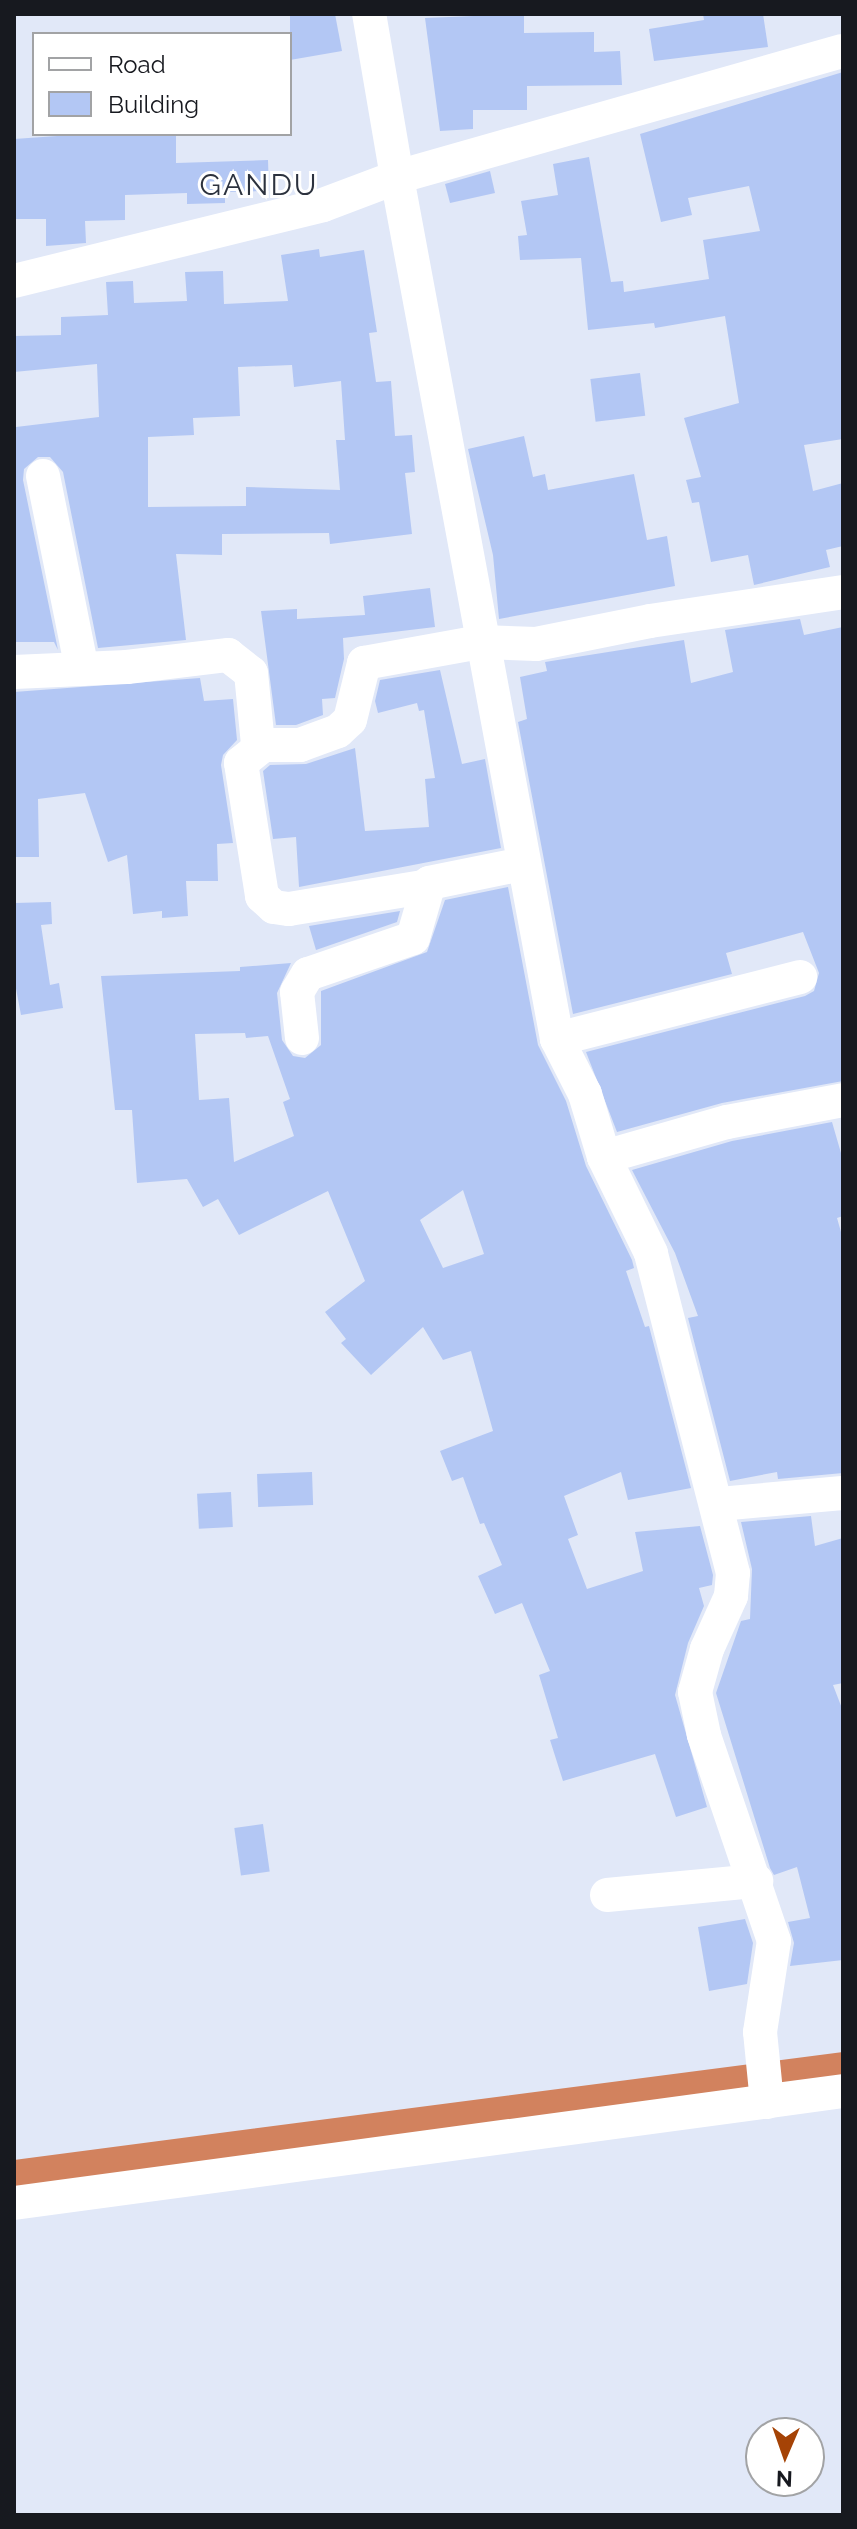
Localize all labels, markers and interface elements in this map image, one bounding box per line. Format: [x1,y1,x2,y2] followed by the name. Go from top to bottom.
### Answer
[32,32,292,136] legend
[108,50,166,79] text: Road
[108,90,199,119] text: Building
[199,167,319,203] district label: GANDU
[745,2417,825,2497] north arrow
[775,2466,793,2492] text: N

